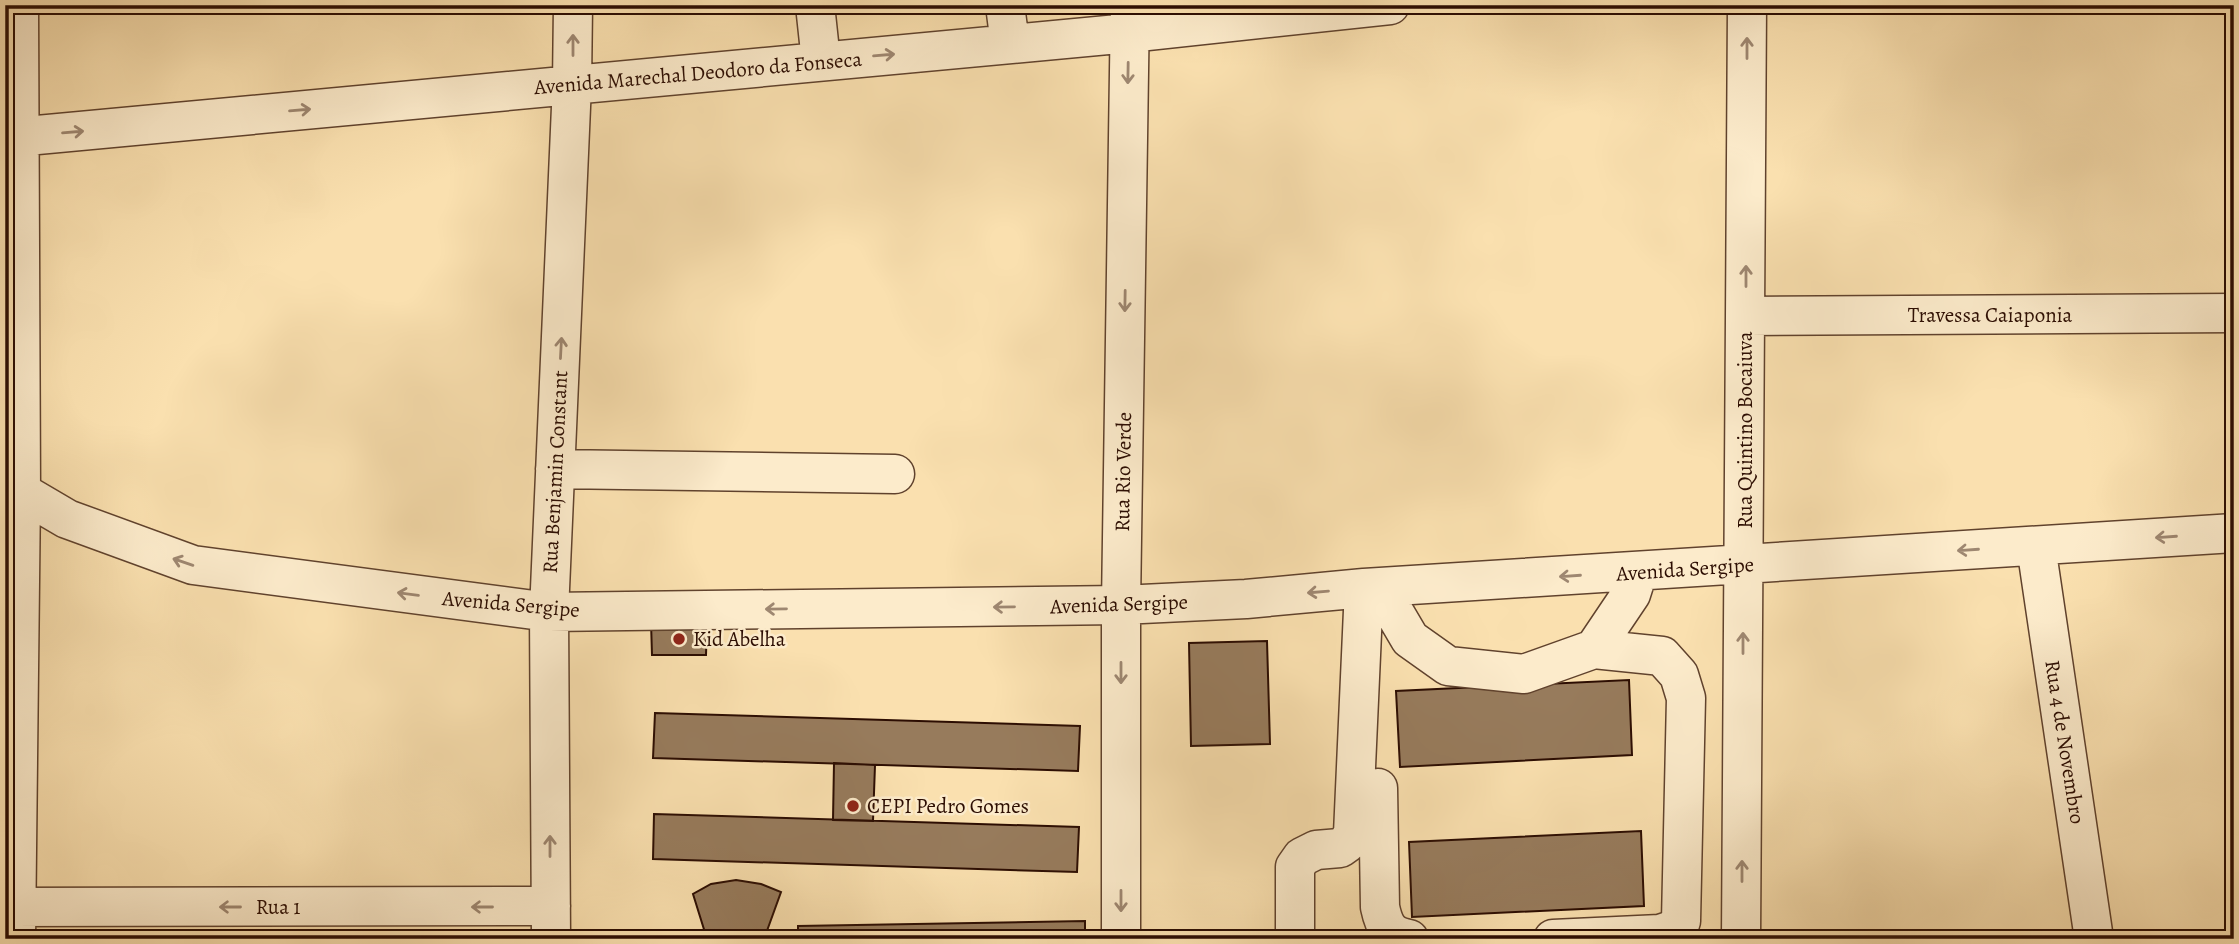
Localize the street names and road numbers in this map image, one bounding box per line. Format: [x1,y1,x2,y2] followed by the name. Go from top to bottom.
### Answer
[532,45,863,101] street label: Avenida Marechal Deodoro da Fonseca
[1908,301,2073,329] street label: Travessa Caiaponia
[1731,331,1759,529] street label: Rua Quintino Bocaiuva
[536,370,574,574] street label: Rua Benjamin Constant
[1108,412,1138,532] street label: Rua Rio Verde
[1614,550,1755,588] street label: Avenida Sergipe
[440,584,581,624] street label: Avenida Sergipe
[1049,588,1188,620] street label: Avenida Sergipe
[2038,658,2092,826] street label: Rua 4 de Novembro
[256,893,300,921] street label: Rua 1

